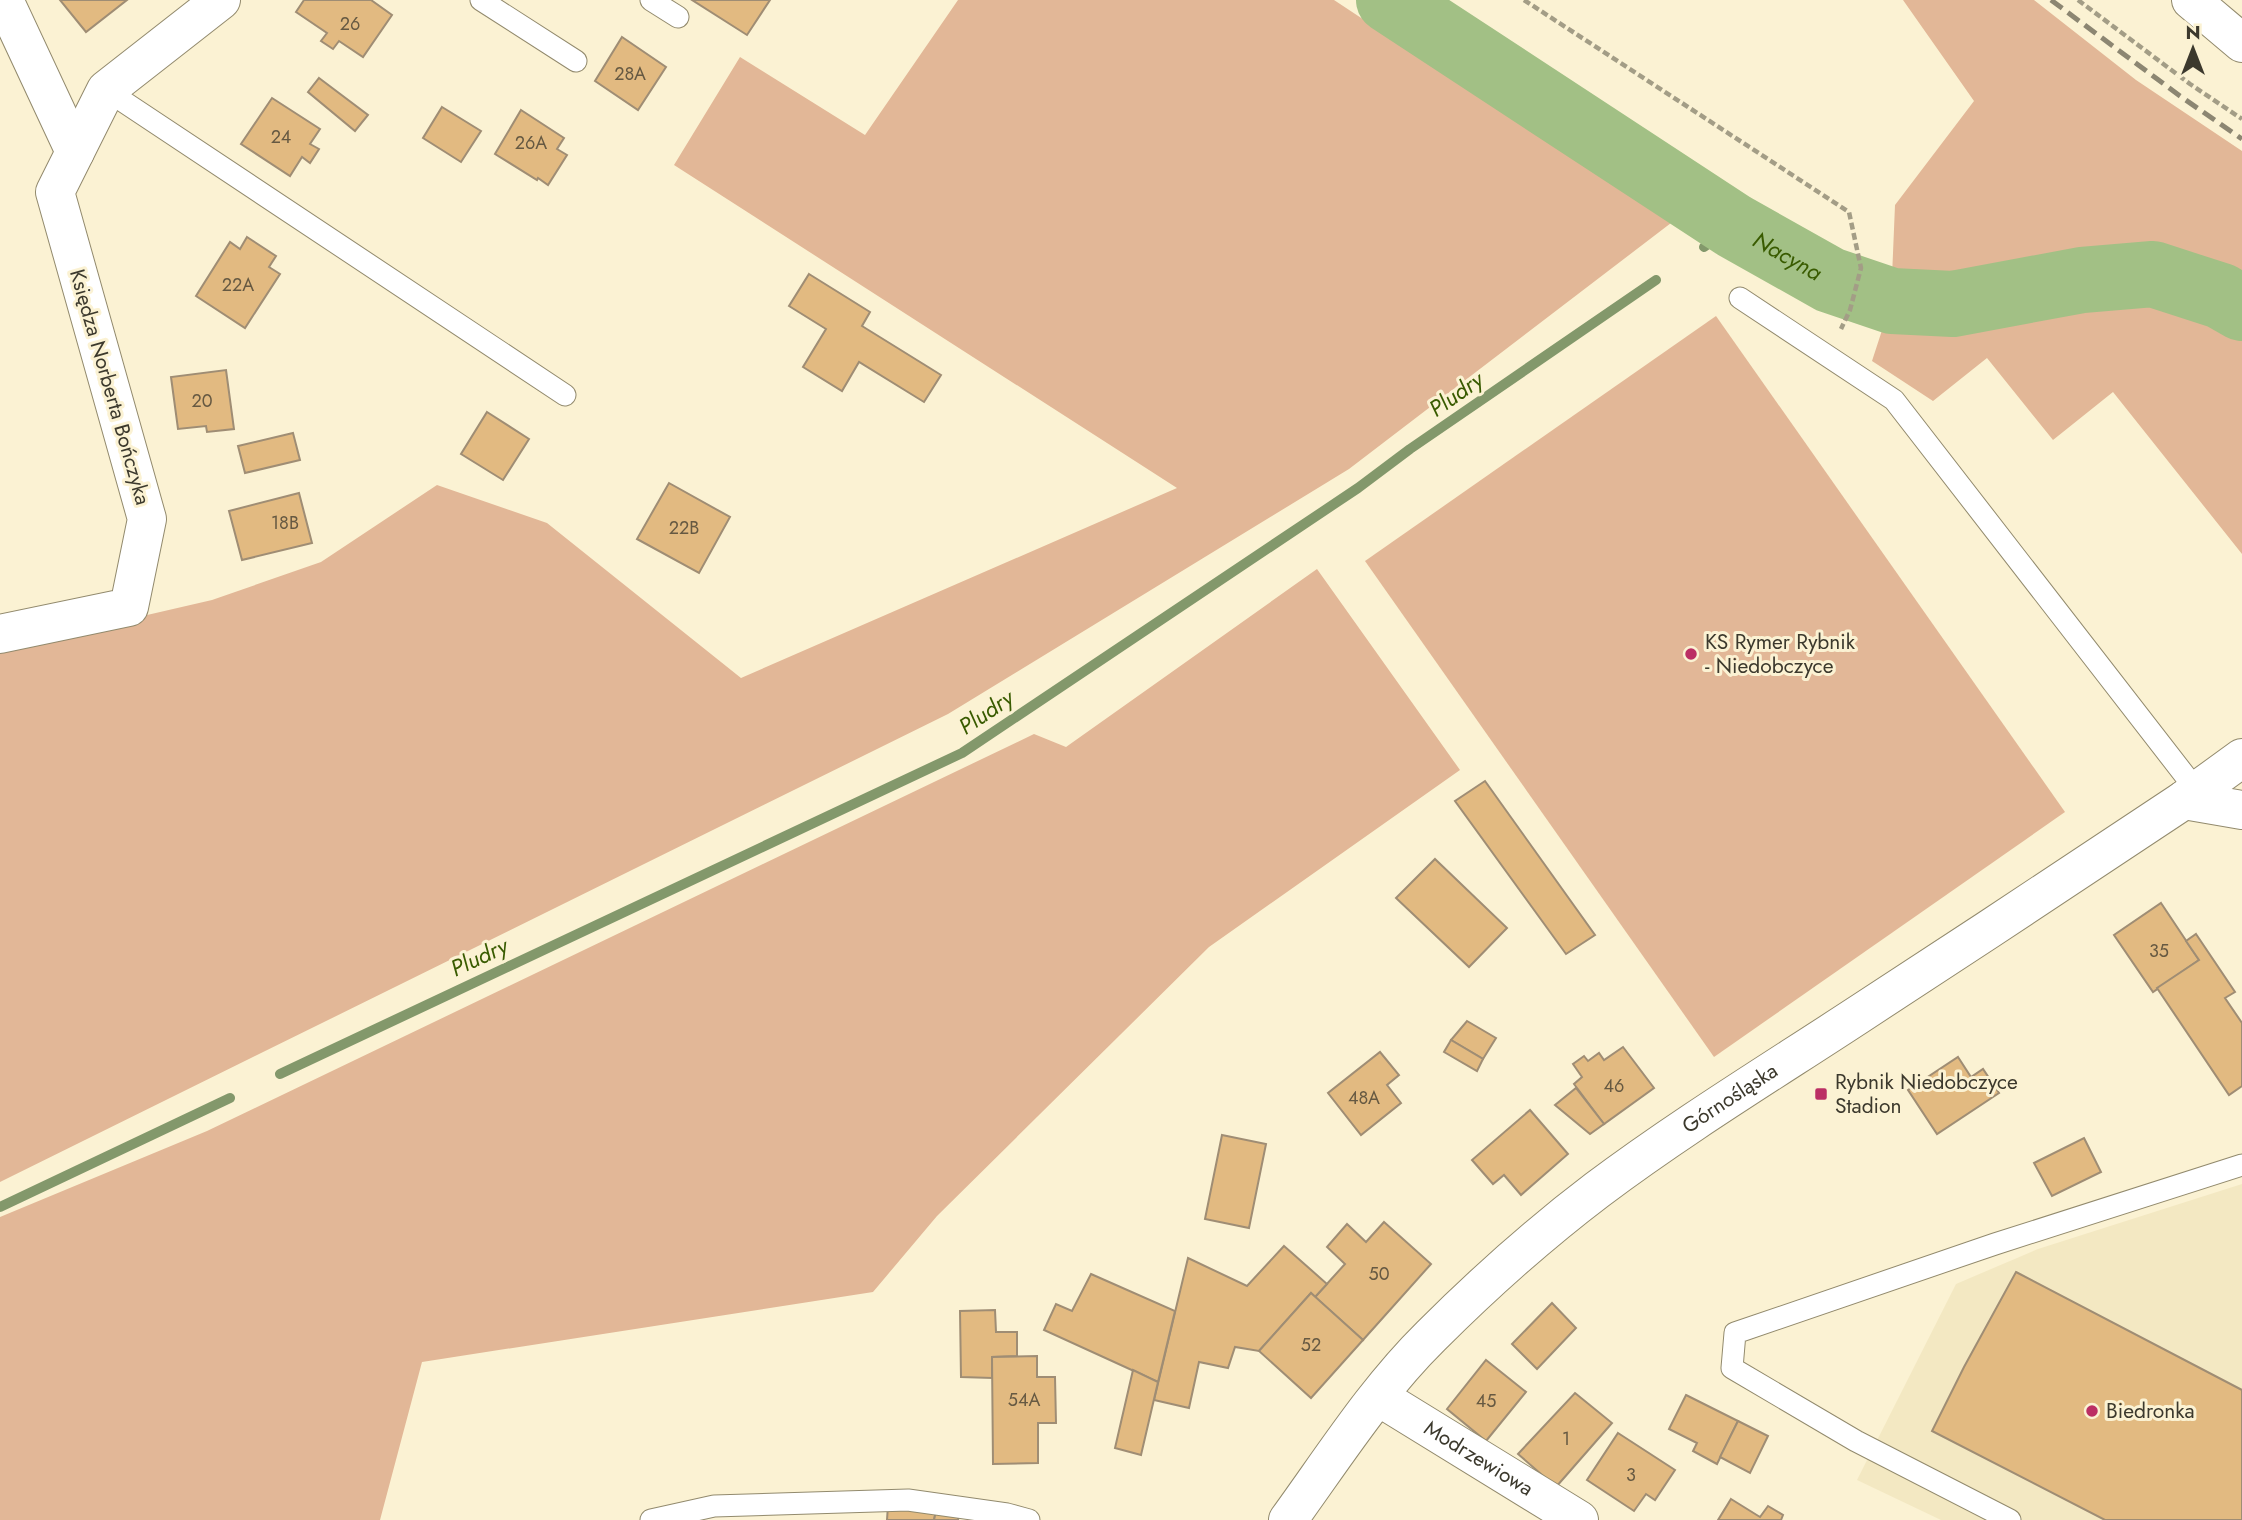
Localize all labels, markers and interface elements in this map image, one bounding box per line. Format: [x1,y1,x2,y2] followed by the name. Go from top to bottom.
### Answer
[340,11,360,37] house number: 26
[2158,14,2228,84] north arrow
[2185,19,2201,46] text: N
[614,61,646,87] house number: 28A
[271,124,291,150] house number: 24
[515,130,547,156] house number: 26A
[1747,223,1829,290] water label: Nacyna
[62,266,158,508] street label: Księdza Norberta Bończyka
[222,272,254,298] house number: 22A
[1422,362,1492,425] water label: Pludry
[191,388,213,414] house number: 20
[271,510,299,536] house number: 18B
[669,515,699,541] house number: 22B
[1705,627,1856,681] place label: KS Rymer Rybnik - Niedobczyce
[1683,646,1699,662] marker: KS Rymer Rybnik - Niedobczyce
[952,680,1022,743] water label: Pludry
[445,928,515,985] water label: Pludry
[2149,938,2169,964] house number: 35
[1676,1056,1784,1141] street label: Górnośląska
[1835,1067,2018,1121] place label: Rybnik Niedobczyce Stadion
[1604,1073,1624,1099] house number: 46
[1348,1085,1380,1111] house number: 48A
[1813,1086,1829,1102] marker: Rybnik Niedobczyce Stadion
[1369,1261,1390,1287] house number: 50
[1301,1332,1321,1358] house number: 52
[1008,1387,1040,1413] house number: 54A
[1476,1388,1496,1414] house number: 45
[2106,1396,2195,1426] place label: Biedronka
[2084,1403,2100,1419] marker: Biedronka
[1418,1413,1539,1503] street label: Modrzewiowa
[1562,1426,1570,1452] house number: 1
[1626,1462,1636,1488] house number: 3

